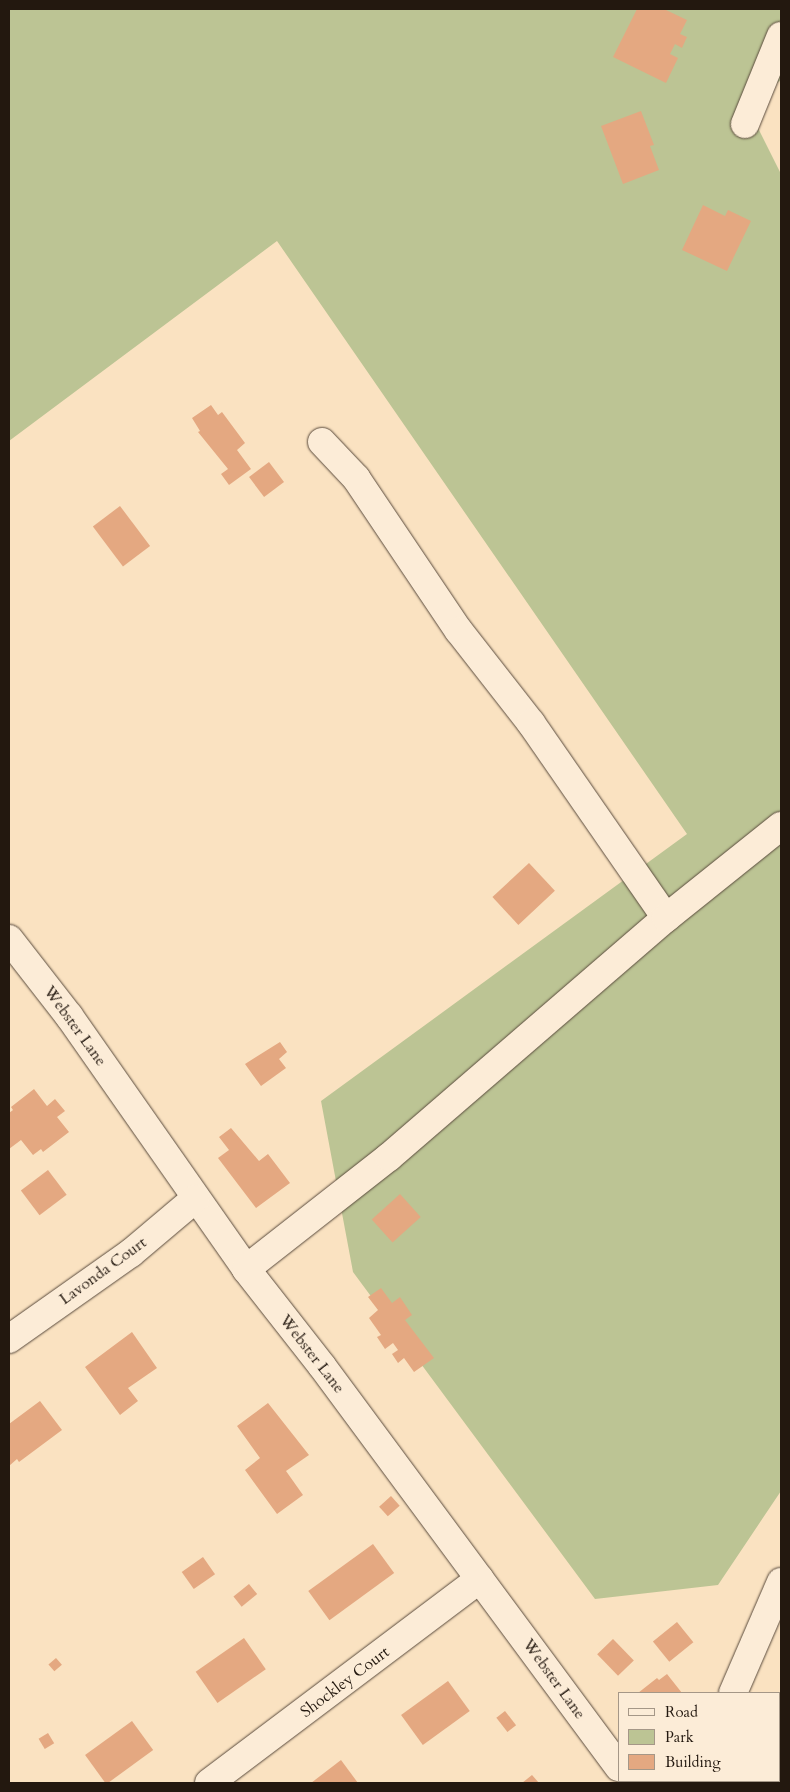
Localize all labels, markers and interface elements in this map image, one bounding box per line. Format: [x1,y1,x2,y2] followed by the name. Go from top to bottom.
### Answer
[40,982,110,1070] street label: Webster Lane
[56,1233,150,1309] street label: Lavonda Court
[275,1311,349,1397] street label: Webster Lane
[519,1635,589,1723] street label: Webster Lane
[297,1642,393,1722] street label: Shockley Court
[618,1692,780,1782] legend
[665,1702,698,1722] text: Road
[665,1727,694,1747] text: Park
[665,1752,721,1772] text: Building

